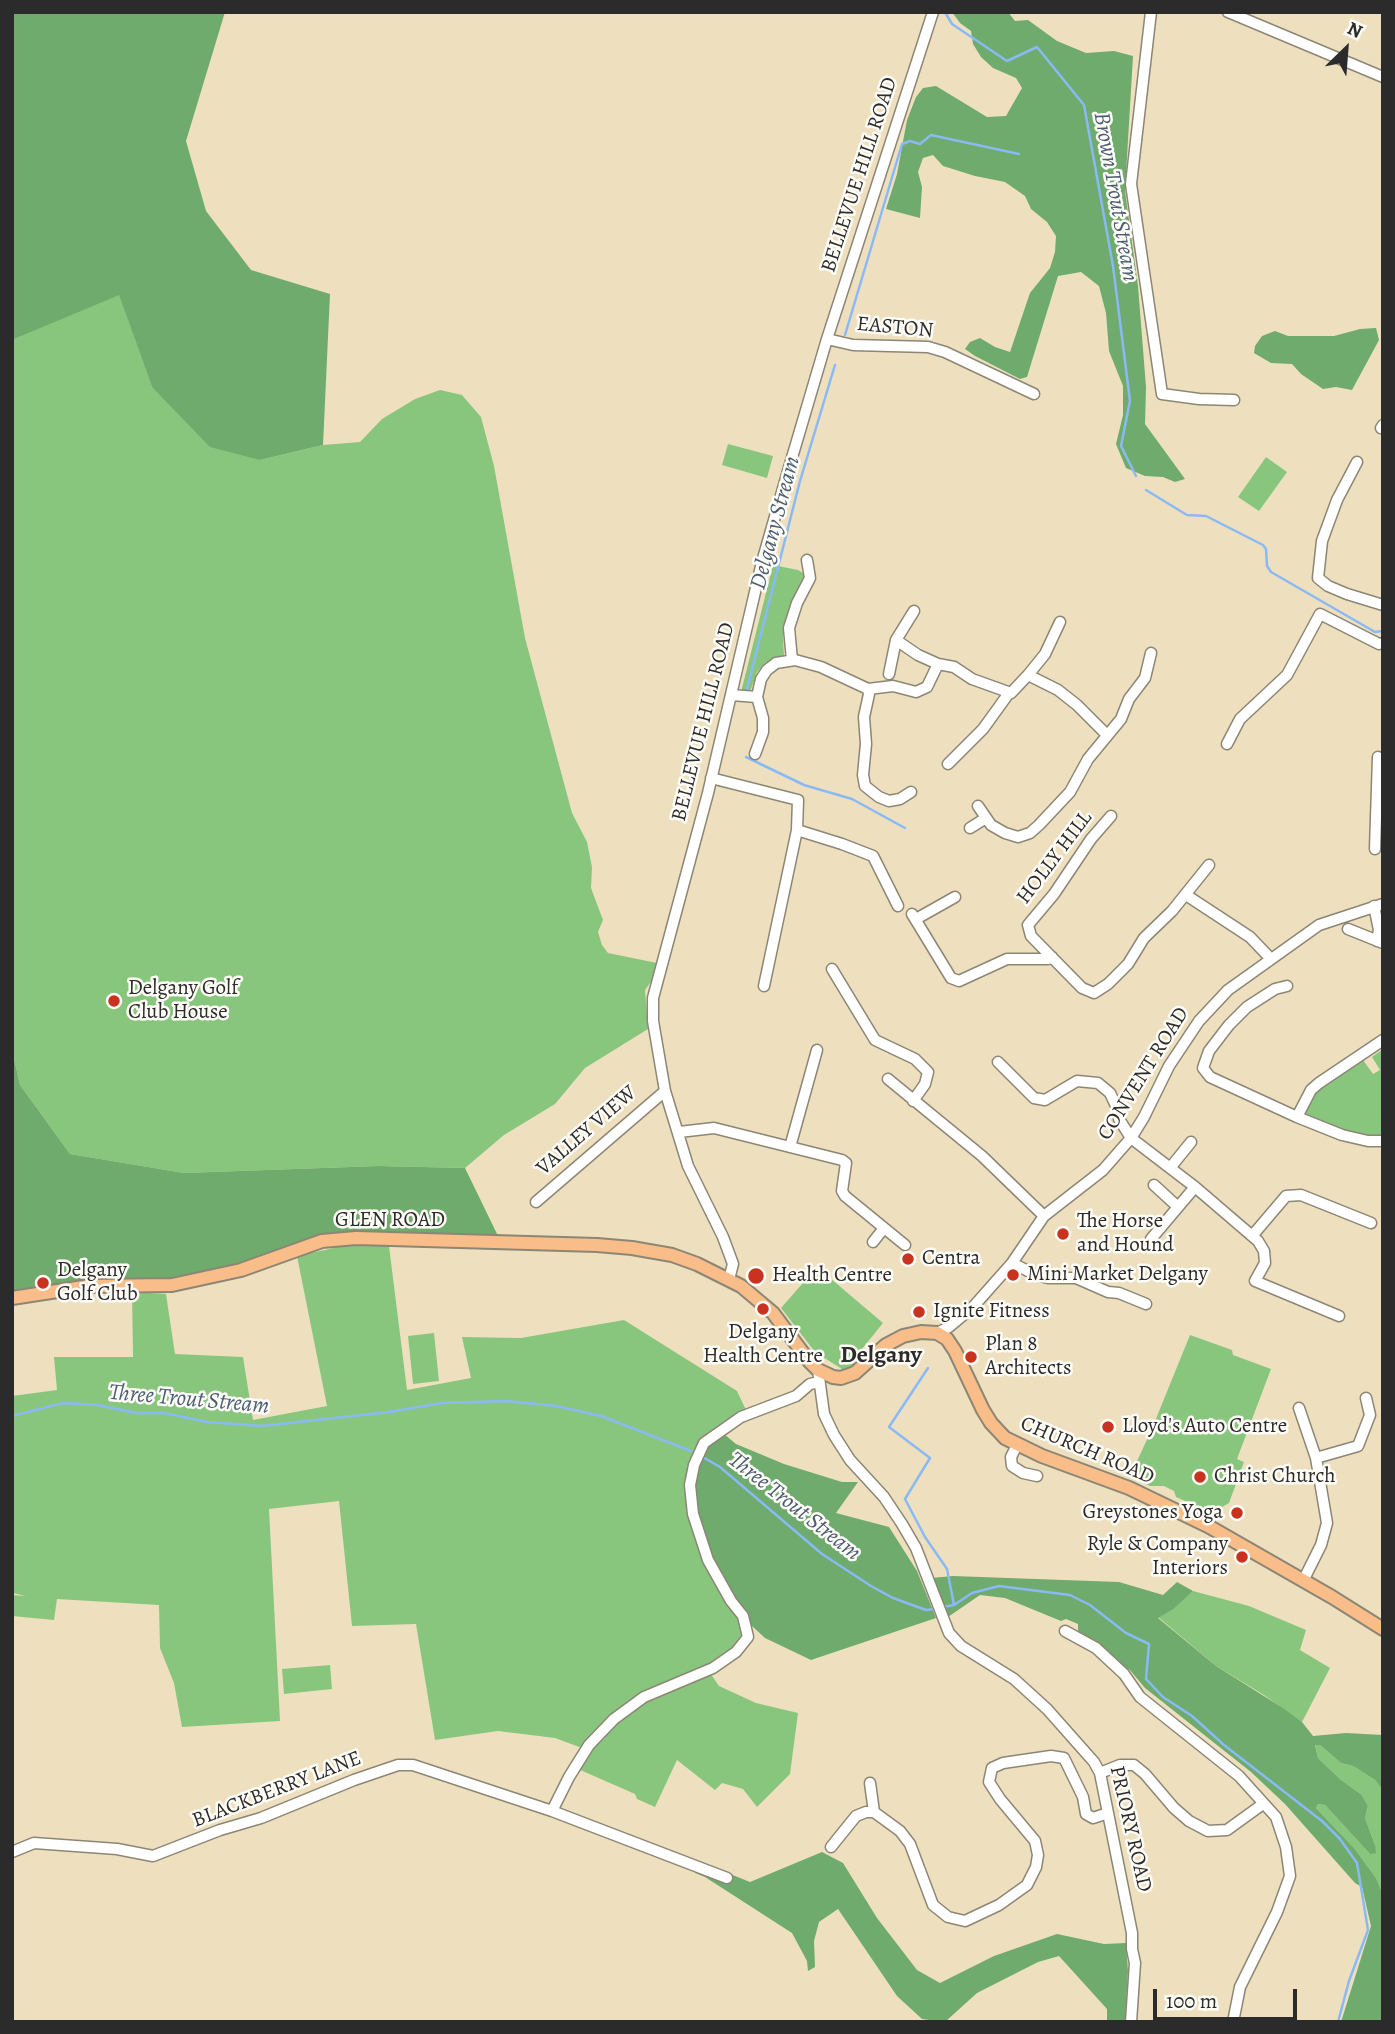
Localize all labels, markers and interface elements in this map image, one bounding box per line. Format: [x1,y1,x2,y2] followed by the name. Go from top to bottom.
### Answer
[1311,14,1381,84] north arrow
[1343,15,1367,45] text: N
[817,74,903,276] street label: BELLEVUE HILL ROAD
[1087,110,1143,284] water label: Brown Trout Stream
[856,312,934,344] street label: EASTON
[745,453,807,593] water label: Delgany Stream
[667,620,741,824] street label: BELLEVUE HILL ROAD
[1012,806,1098,910] street label: HOLLY HILL
[128,976,238,1026] place label: Delgany Golf Club House
[106,993,122,1009] marker: Delgany Golf Club House
[1093,1003,1195,1145] street label: CONVENT ROAD
[532,1081,642,1181] street label: VALLEY VIEW
[335,1208,445,1234] street label: GLEN ROAD
[1077,1209,1174,1259] place label: The Horse and Hound
[1055,1226,1071,1242] marker: The Horse and Hound
[922,1246,980,1272] place label: Centra
[900,1251,916,1267] marker: Centra
[57,1258,138,1308] place label: Delgany Golf Club
[1027,1262,1208,1288] place label: Mini Market Delgany
[772,1263,892,1289] place label: Health Centre
[746,1266,766,1286] marker: Health Centre
[1005,1267,1021,1283] marker: Mini Market Delgany
[35,1275,51,1291] marker: Delgany Golf Club
[933,1299,1050,1325] place label: Ignite Fitness
[755,1301,771,1317] marker: Delgany Health Centre
[911,1304,927,1320] marker: Ignite Fitness
[703,1320,823,1370] place label: Delgany Health Centre
[985,1332,1071,1382] place label: Plan 8 Architects
[840,1342,922,1370] district label: Delgany
[963,1349,979,1365] marker: Plan 8 Architects
[108,1379,270,1421] water label: Three Trout Stream
[1016,1411,1158,1491] street label: CHURCH ROAD
[1122,1414,1287,1440] place label: Lloyd's Auto Centre
[1100,1419,1116,1435] marker: Lloyd's Auto Centre
[722,1447,866,1567] water label: Three Trout Stream
[1214,1464,1336,1490] place label: Christ Church
[1192,1469,1208,1485] marker: Christ Church
[1083,1500,1223,1526] place label: Greystones Yoga
[1229,1505,1245,1521] marker: Greystones Yoga
[1087,1532,1228,1582] place label: Ryle & Company Interiors
[1234,1549,1250,1565] marker: Ryle & Company Interiors
[189,1746,365,1834] street label: BLACKBERRY LANE
[1103,1763,1157,1895] street label: PRIORY ROAD
[1157,1974,1300,2018] scale bar
[1166,1987,1217,2015] text: 100 m

